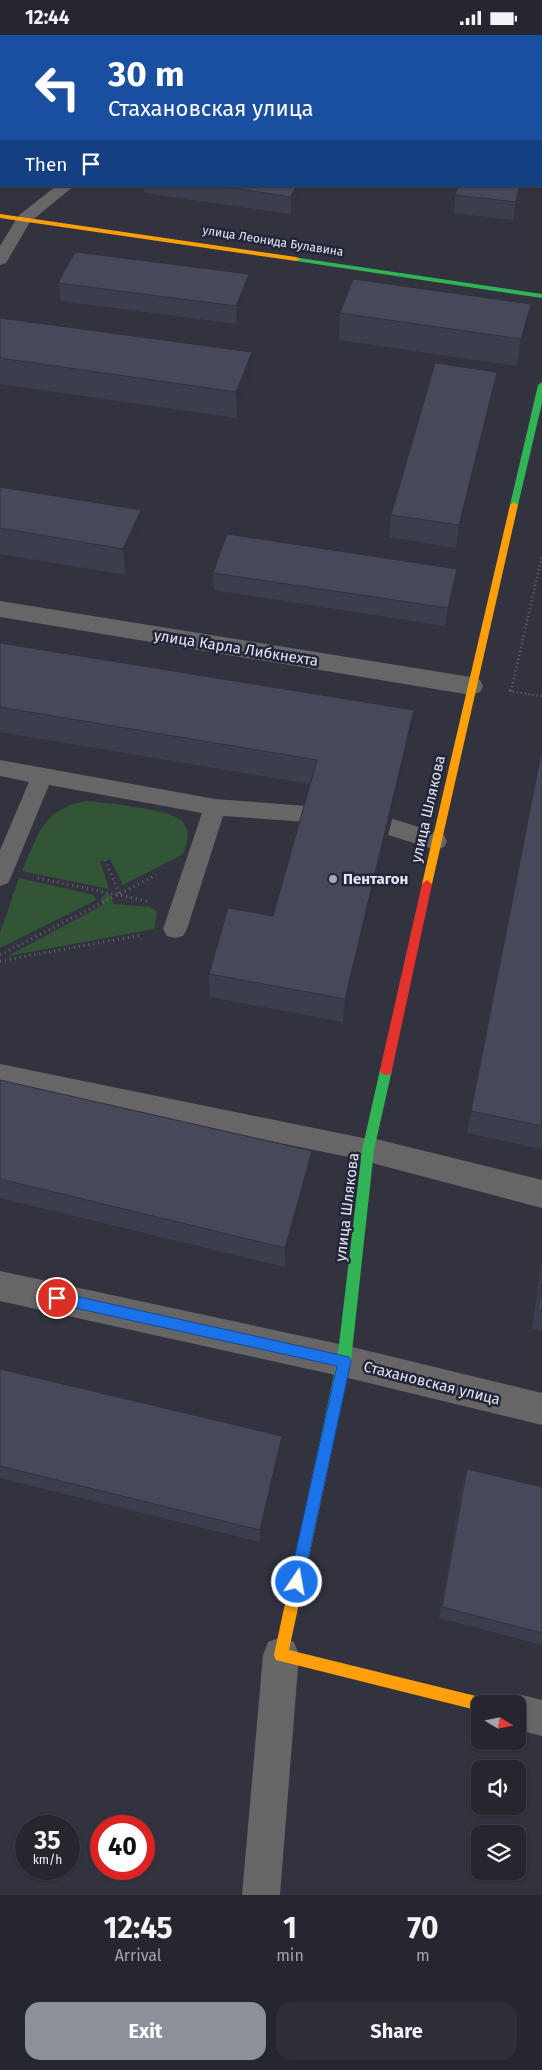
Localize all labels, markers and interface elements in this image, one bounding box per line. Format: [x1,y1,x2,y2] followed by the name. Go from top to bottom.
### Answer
[25,6,70,29] text: 12:44
[108,53,185,95] text: 30 m
[25,55,90,120] icon: left
[108,95,314,122] text: Стахановская улица
[77,150,105,178] icon: arrive
[25,153,67,176] text: Then
[202,223,344,259] street label: улица Леонида Булавина
[153,626,319,670] street label: улица Карла Либкнехта
[407,754,449,864] street label: улица Шлякова
[343,870,408,888] place label: Пентагон
[327,873,339,885] marker: Пентагон
[331,1152,363,1262] street label: улица Шлякова
[36,1277,78,1319] pin
[43,1284,71,1312] icon: arrive
[362,1357,502,1409] street label: Стахановская улица
[270,1555,322,1607] position arrow
[471,1695,526,1750] north arrow
[471,1695,526,1880] map controls
[471,1760,526,1815] button: sound
[90,1815,155,1880] speed limit sign: 40
[471,1825,526,1880] button: layers
[34,1826,61,1856] text: 35
[33,1853,62,1867] text: km/h
[103,1910,173,1946] text: 12:45
[283,1910,297,1946] text: 1
[407,1910,439,1946] text: 70
[115,1946,162,1965] text: Arrival
[276,1946,304,1965] text: min
[416,1946,430,1965] text: m
[25,2002,266,2060] button: Exit
[276,2002,517,2060] button: Share

